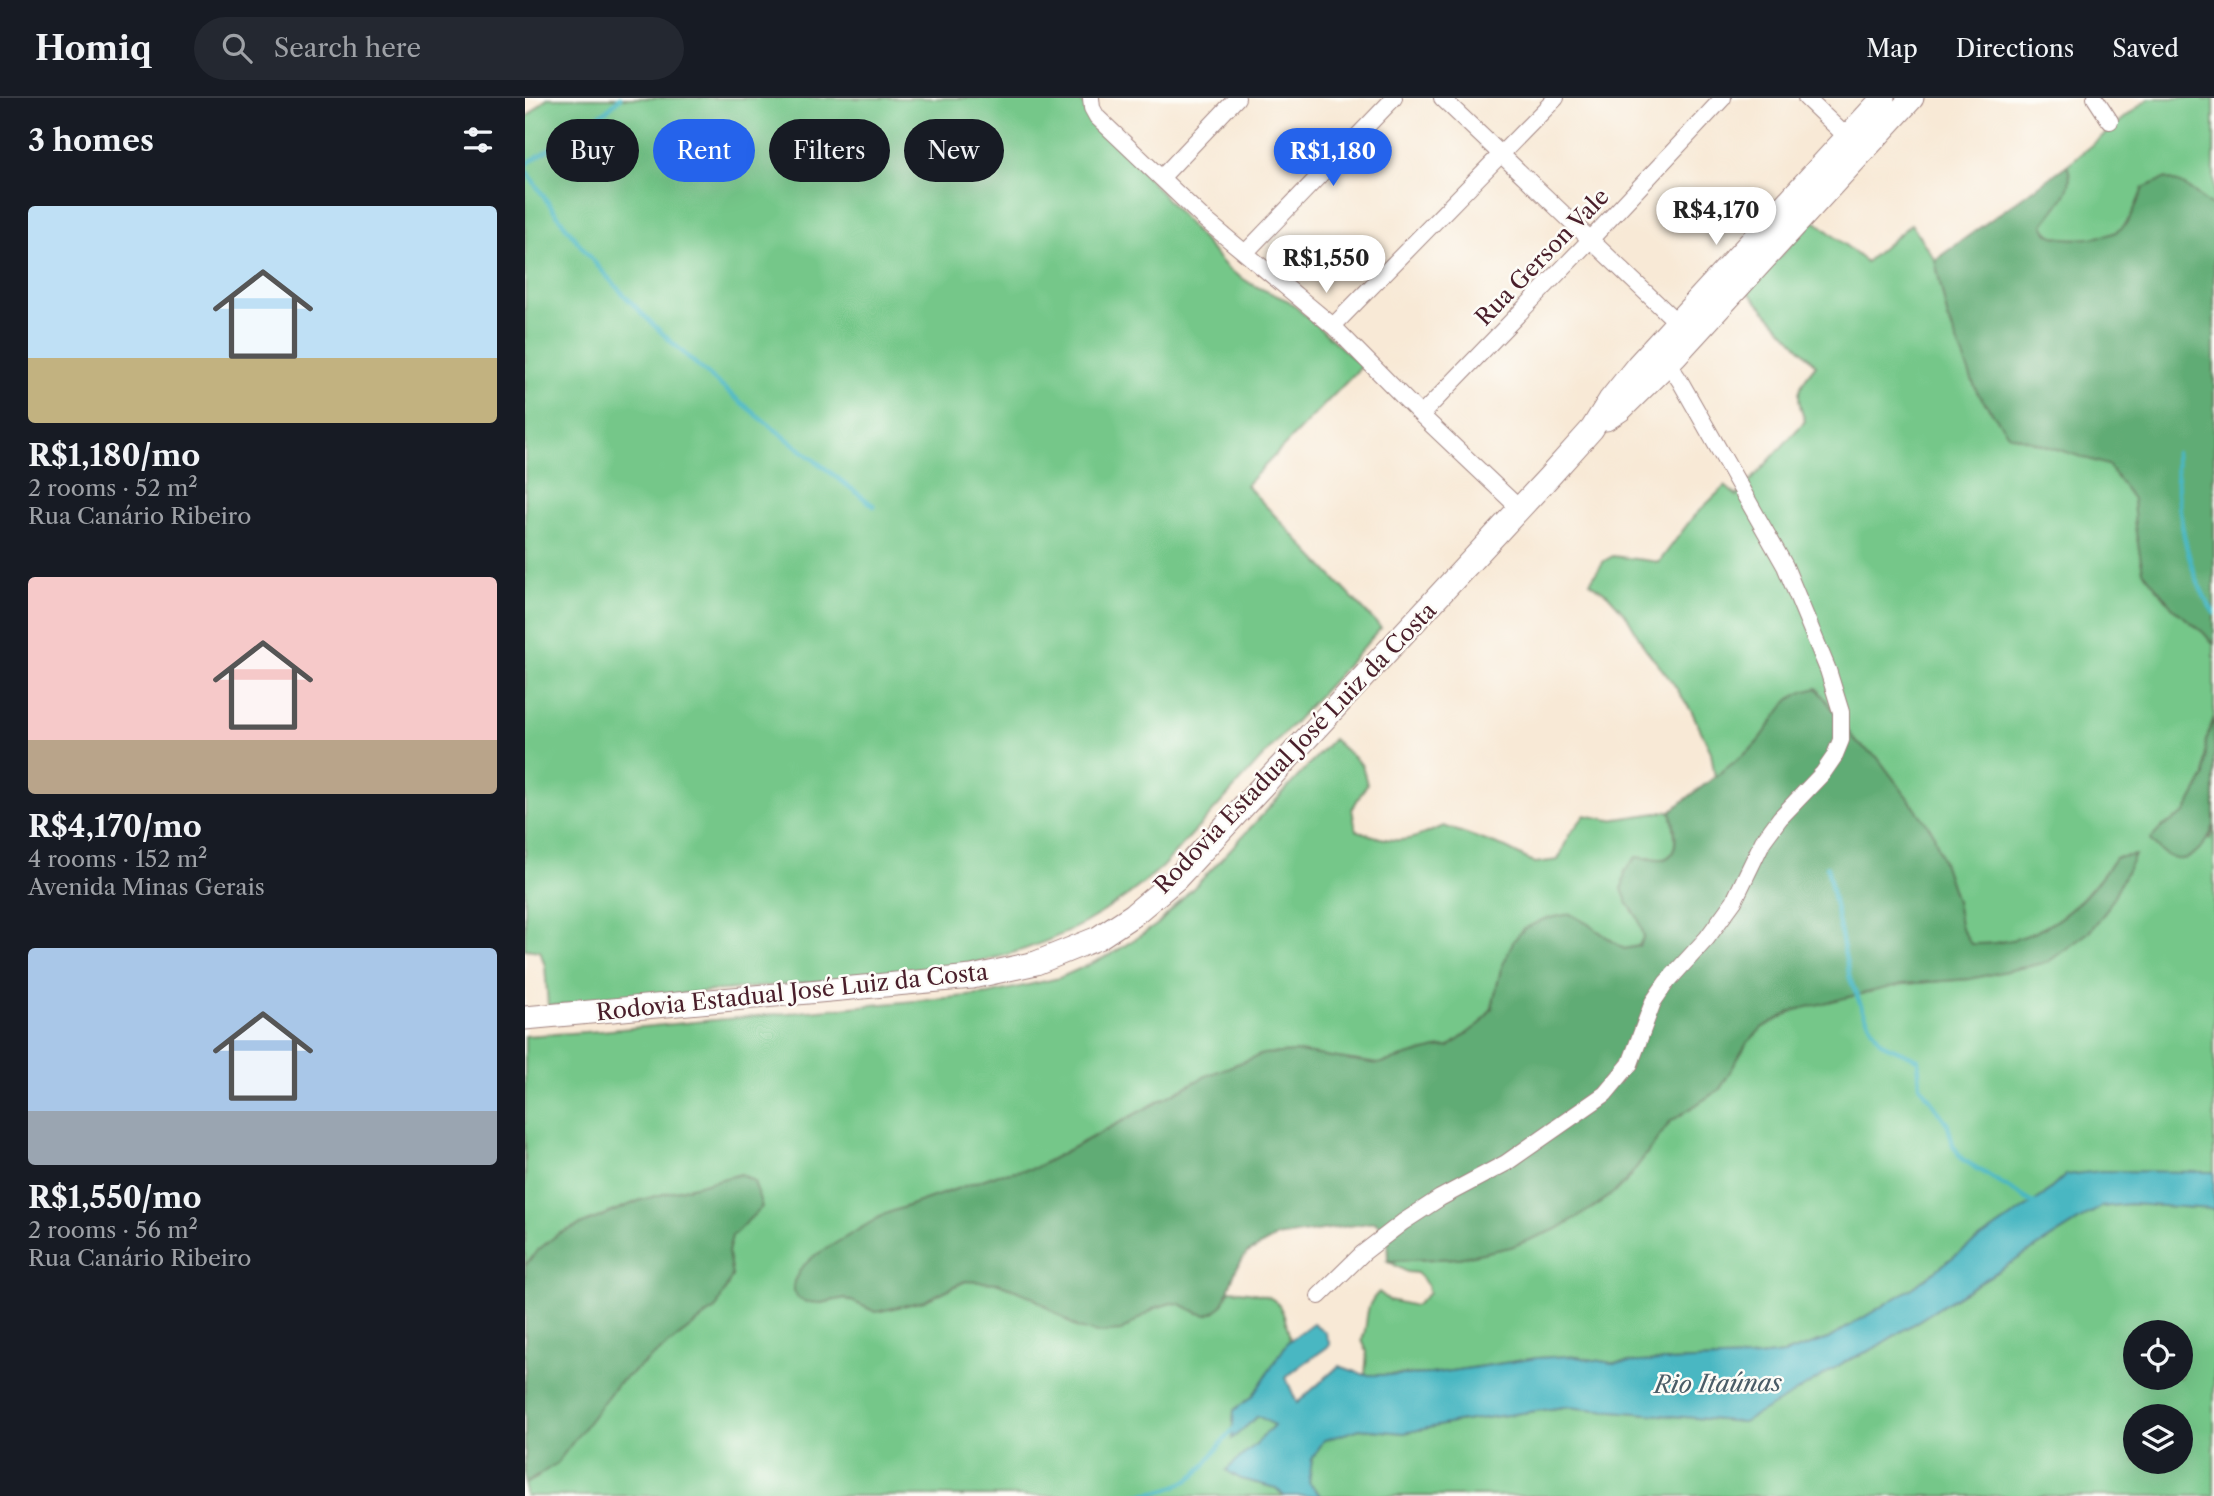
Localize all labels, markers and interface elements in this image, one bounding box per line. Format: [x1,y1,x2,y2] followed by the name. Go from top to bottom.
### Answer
[194,17,684,80] search box
[35,28,152,69] text: Homiq
[218,29,256,67] icon: search
[274,32,421,64] text: Search here
[1866,34,1918,63] text: Map
[1956,34,2074,63] text: Directions
[2112,34,2179,63] text: Saved
[546,119,639,182] chip: Buy
[653,119,755,182] chip: Rent
[769,119,890,182] chip: Filters
[904,119,1004,182] chip: New
[459,121,497,159] icon: filters
[28,122,154,159] text: 3 homes
[1268,129,1398,188] pin: R$1,180
[1290,137,1376,165] text: R$1,180
[1469,182,1615,332] street label: Rua Gerson Vale
[1651,188,1781,247] pin: R$4,170
[1672,196,1760,224] text: R$4,170
[1261,236,1391,295] pin: R$1,550
[1282,244,1370,272] text: R$1,550
[200,251,326,377] icon: home
[28,437,200,474] text: R$1,180/mo
[28,474,198,502] text: 2 rooms · 52 m²
[28,502,251,530] text: Rua Canário Ribeiro
[1148,596,1443,899] street label: Rodovia Estadual José Luiz da Costa
[200,622,326,748] icon: home
[28,808,202,845] text: R$4,170/mo
[28,845,208,873] text: 4 rooms · 152 m²
[28,873,265,901] text: Avenida Minas Gerais
[595,957,990,1027] street label: Rodovia Estadual José Luiz da Costa
[200,993,326,1119] icon: home
[28,1179,202,1216] text: R$1,550/mo
[28,1216,198,1244] text: 2 rooms · 56 m²
[28,1244,251,1272] text: Rua Canário Ribeiro
[2123,1320,2193,1474] map controls
[2123,1320,2193,1390] button: locate
[1652,1368,1783,1399] water label: Rio Itaúnas
[2123,1404,2193,1474] button: layers

